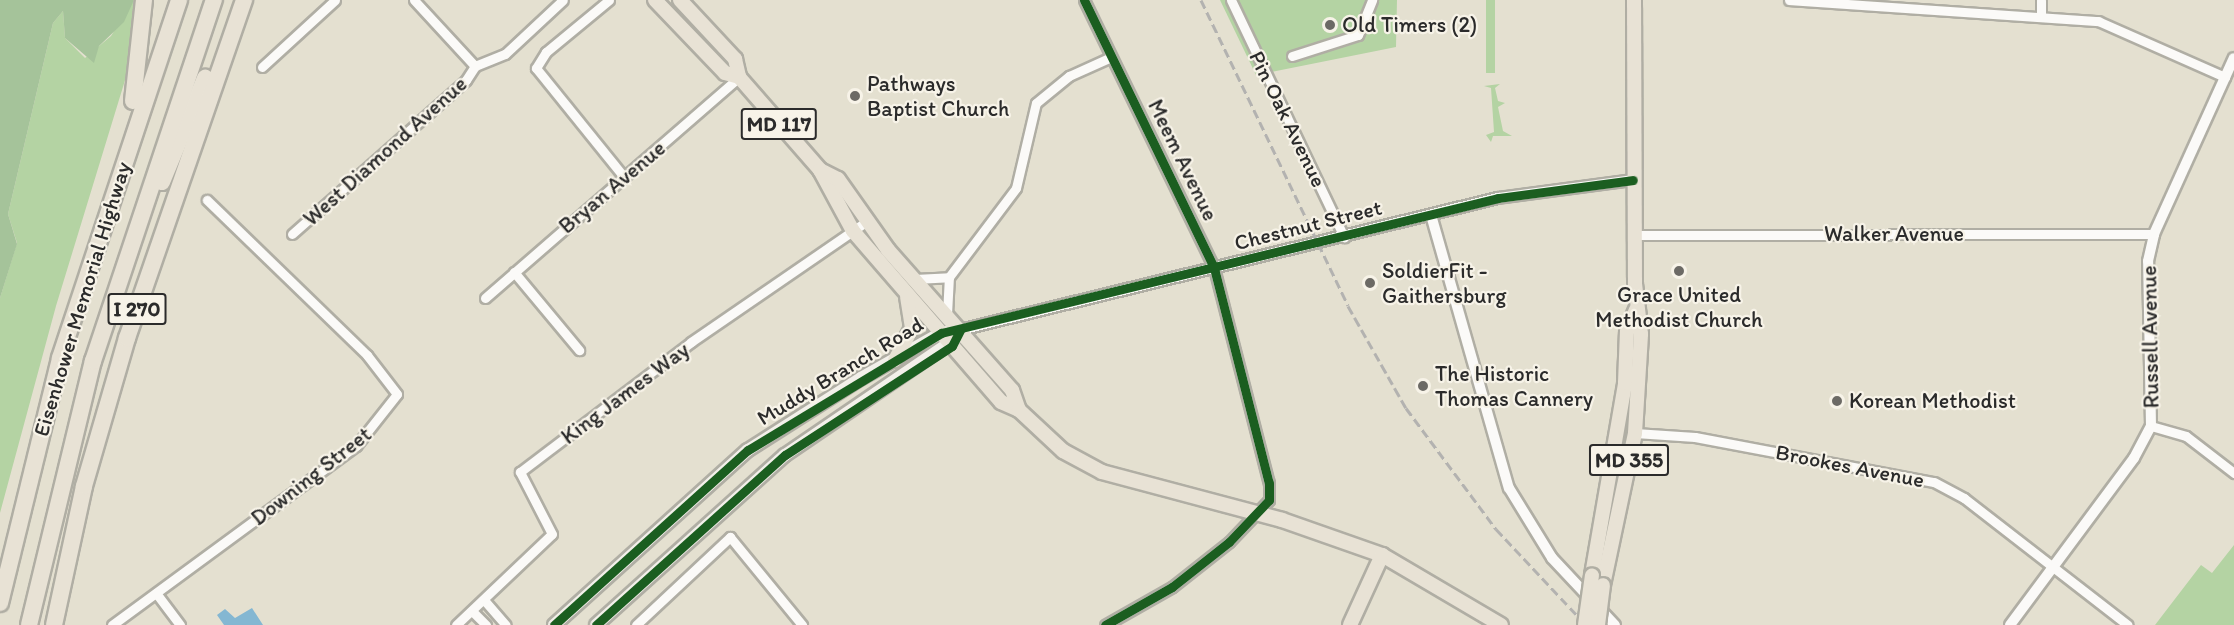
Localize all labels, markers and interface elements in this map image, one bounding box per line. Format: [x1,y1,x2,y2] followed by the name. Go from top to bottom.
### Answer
[1342,12,1477,38] place label: Old Timers (2)
[1323,18,1337,32] marker: Old Timers (2)
[1244,47,1332,191] street label: Pin Oak Avenue
[867,70,1010,122] place label: Pathways Baptist Church
[298,71,472,231] street label: West Diamond Avenue
[848,89,862,103] marker: Pathways Baptist Church
[1143,96,1223,224] street label: Meem Avenue
[740,106,818,142] road number: MD 117
[553,135,671,239] street label: Bryan Avenue
[28,159,136,439] street label: Eisenhower Memorial Highway
[1232,194,1384,256] street label: Chestnut Street
[1824,221,1964,247] street label: Walker Avenue
[1382,257,1507,308] place label: SoldierFit - Gaithersburg
[1672,264,1686,278] marker: Grace United Methodist Church
[2136,266,2164,408] street label: Russell Avenue
[1363,276,1377,290] marker: SoldierFit - Gaithersburg
[1595,281,1763,332] place label: Grace United Methodist Church
[107,291,167,327] road number: I 270
[752,311,928,431] street label: Muddy Branch Road
[556,336,694,450] street label: King James Way
[1435,360,1593,412] place label: The Historic Thomas Cannery
[1416,379,1430,393] marker: The Historic Thomas Cannery
[1849,388,2016,414] place label: Korean Methodist
[1830,394,1844,408] marker: Korean Methodist
[246,421,376,531] street label: Downing Street
[1773,439,1927,493] street label: Brookes Avenue
[1588,442,1670,478] road number: MD 355

